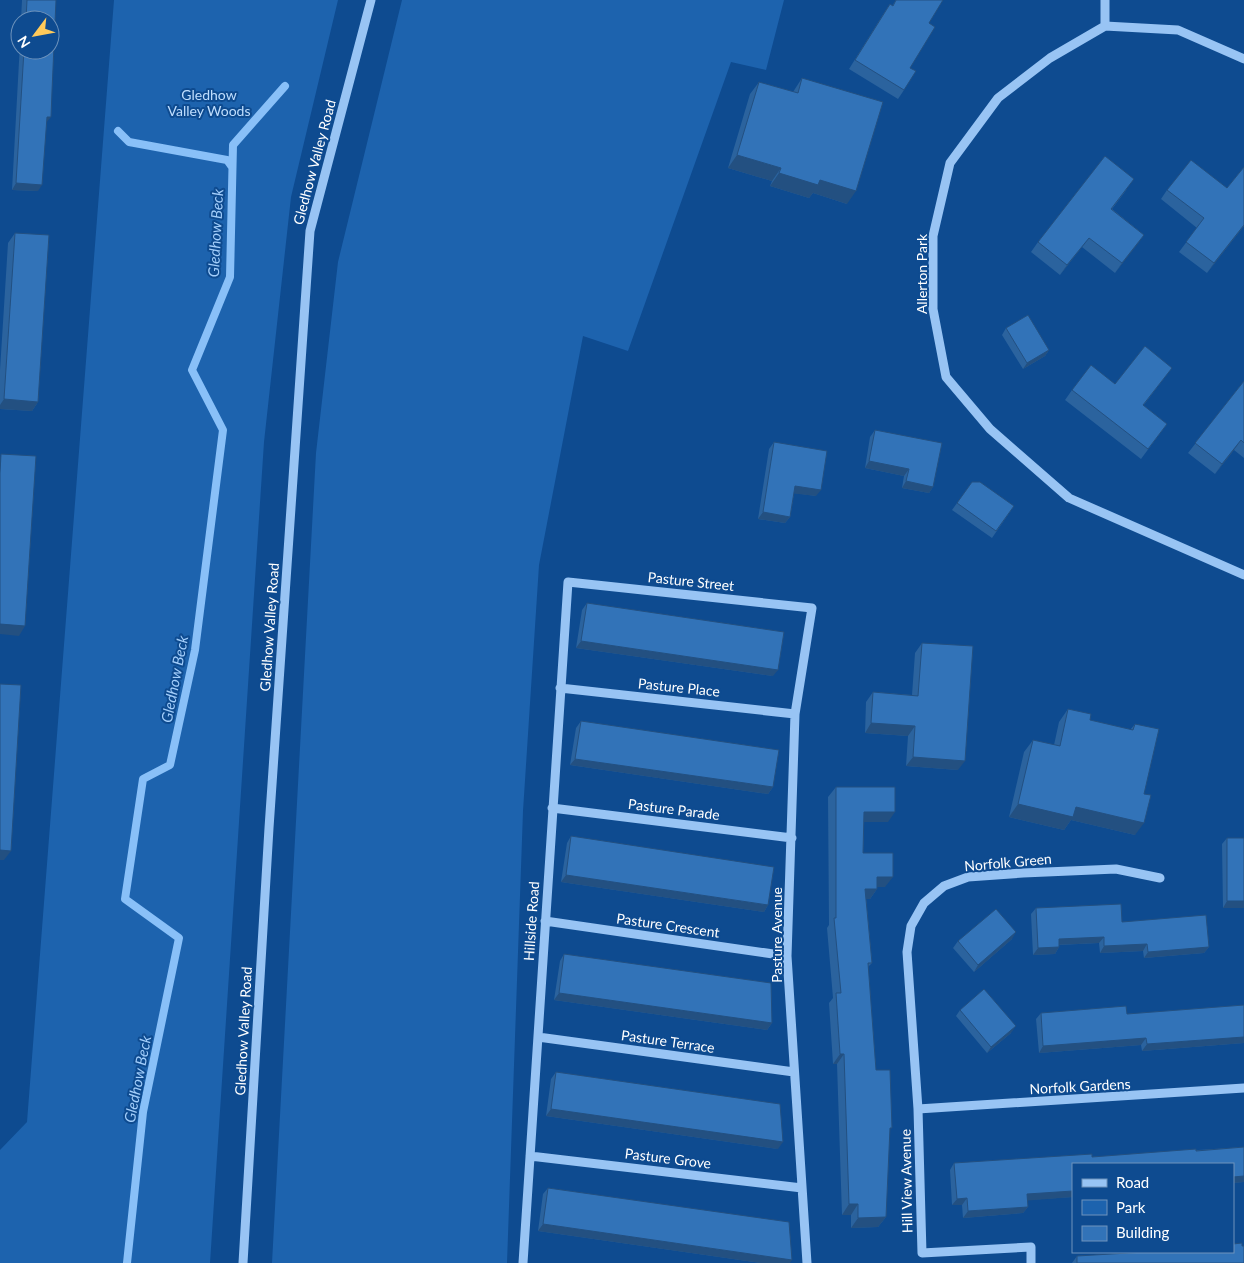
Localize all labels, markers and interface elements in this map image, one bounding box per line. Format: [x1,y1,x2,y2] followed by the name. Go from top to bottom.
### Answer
[10,10,60,60] north arrow
[13,33,34,51] text: N
[168,86,250,119] park label: Gledhow Valley Woods
[289,98,339,226] street label: Gledhow Valley Road
[204,188,226,278] water label: Gledhow Beck
[913,233,930,314] street label: Allerton Park
[256,562,282,692] street label: Gledhow Valley Road
[647,568,735,594] street label: Pasture Street
[157,633,191,724] water label: Gledhow Beck
[637,674,721,700] street label: Pasture Place
[627,795,721,823] street label: Pasture Parade
[964,850,1052,874] street label: Norfolk Green
[520,881,542,961] street label: Hillside Road
[768,887,785,983] street label: Pasture Avenue
[615,909,721,941] street label: Pasture Crescent
[231,966,255,1096] street label: Gledhow Valley Road
[620,1026,716,1056] street label: Pasture Terrace
[120,1033,154,1124] water label: Gledhow Beck
[1029,1075,1131,1097] street label: Norfolk Gardens
[897,1129,915,1233] street label: Hill View Avenue
[624,1144,712,1172] street label: Pasture Grove
[1072,1163,1234,1253] legend
[1116,1173,1149,1191] text: Road
[1116,1198,1146,1216] text: Park
[1116,1223,1169,1241] text: Building

